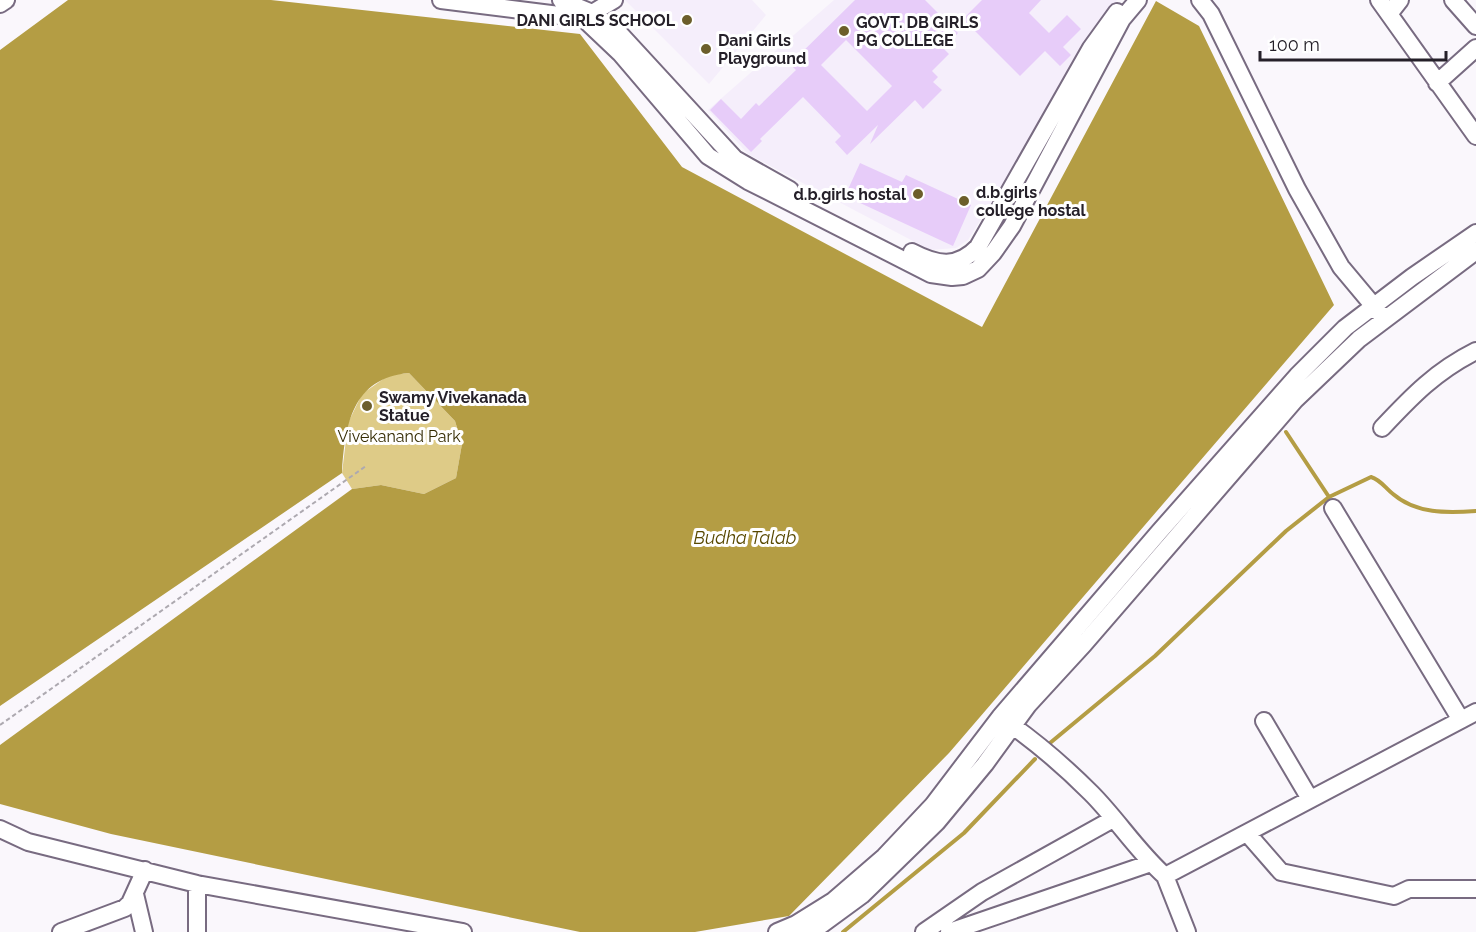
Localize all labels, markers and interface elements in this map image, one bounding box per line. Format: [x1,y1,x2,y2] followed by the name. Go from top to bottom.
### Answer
[517,11,676,30] place label: DANI GIRLS SCHOOL
[680,13,694,27] marker: DANI GIRLS SCHOOL
[856,13,979,50] place label: GOVT. DB GIRLS PG COLLEGE
[837,24,851,38] marker: GOVT. DB GIRLS PG COLLEGE
[1260,24,1446,62] scale bar
[718,31,806,68] place label: Dani Girls Playground
[1269,34,1320,55] text: 100 m
[699,42,713,56] marker: Dani Girls Playground
[976,183,1086,220] place label: d.b.girls college hostal
[793,185,907,204] place label: d.b.girls hostal
[911,187,925,201] marker: d.b.girls hostal
[957,194,971,208] marker: d.b.girls college hostal
[379,388,527,425] place label: Swamy Vivekanada Statue
[360,399,374,413] marker: Swamy Vivekanada Statue
[337,427,461,446] park label: Vivekanand Park
[694,527,796,548] water label: Budha Talab

